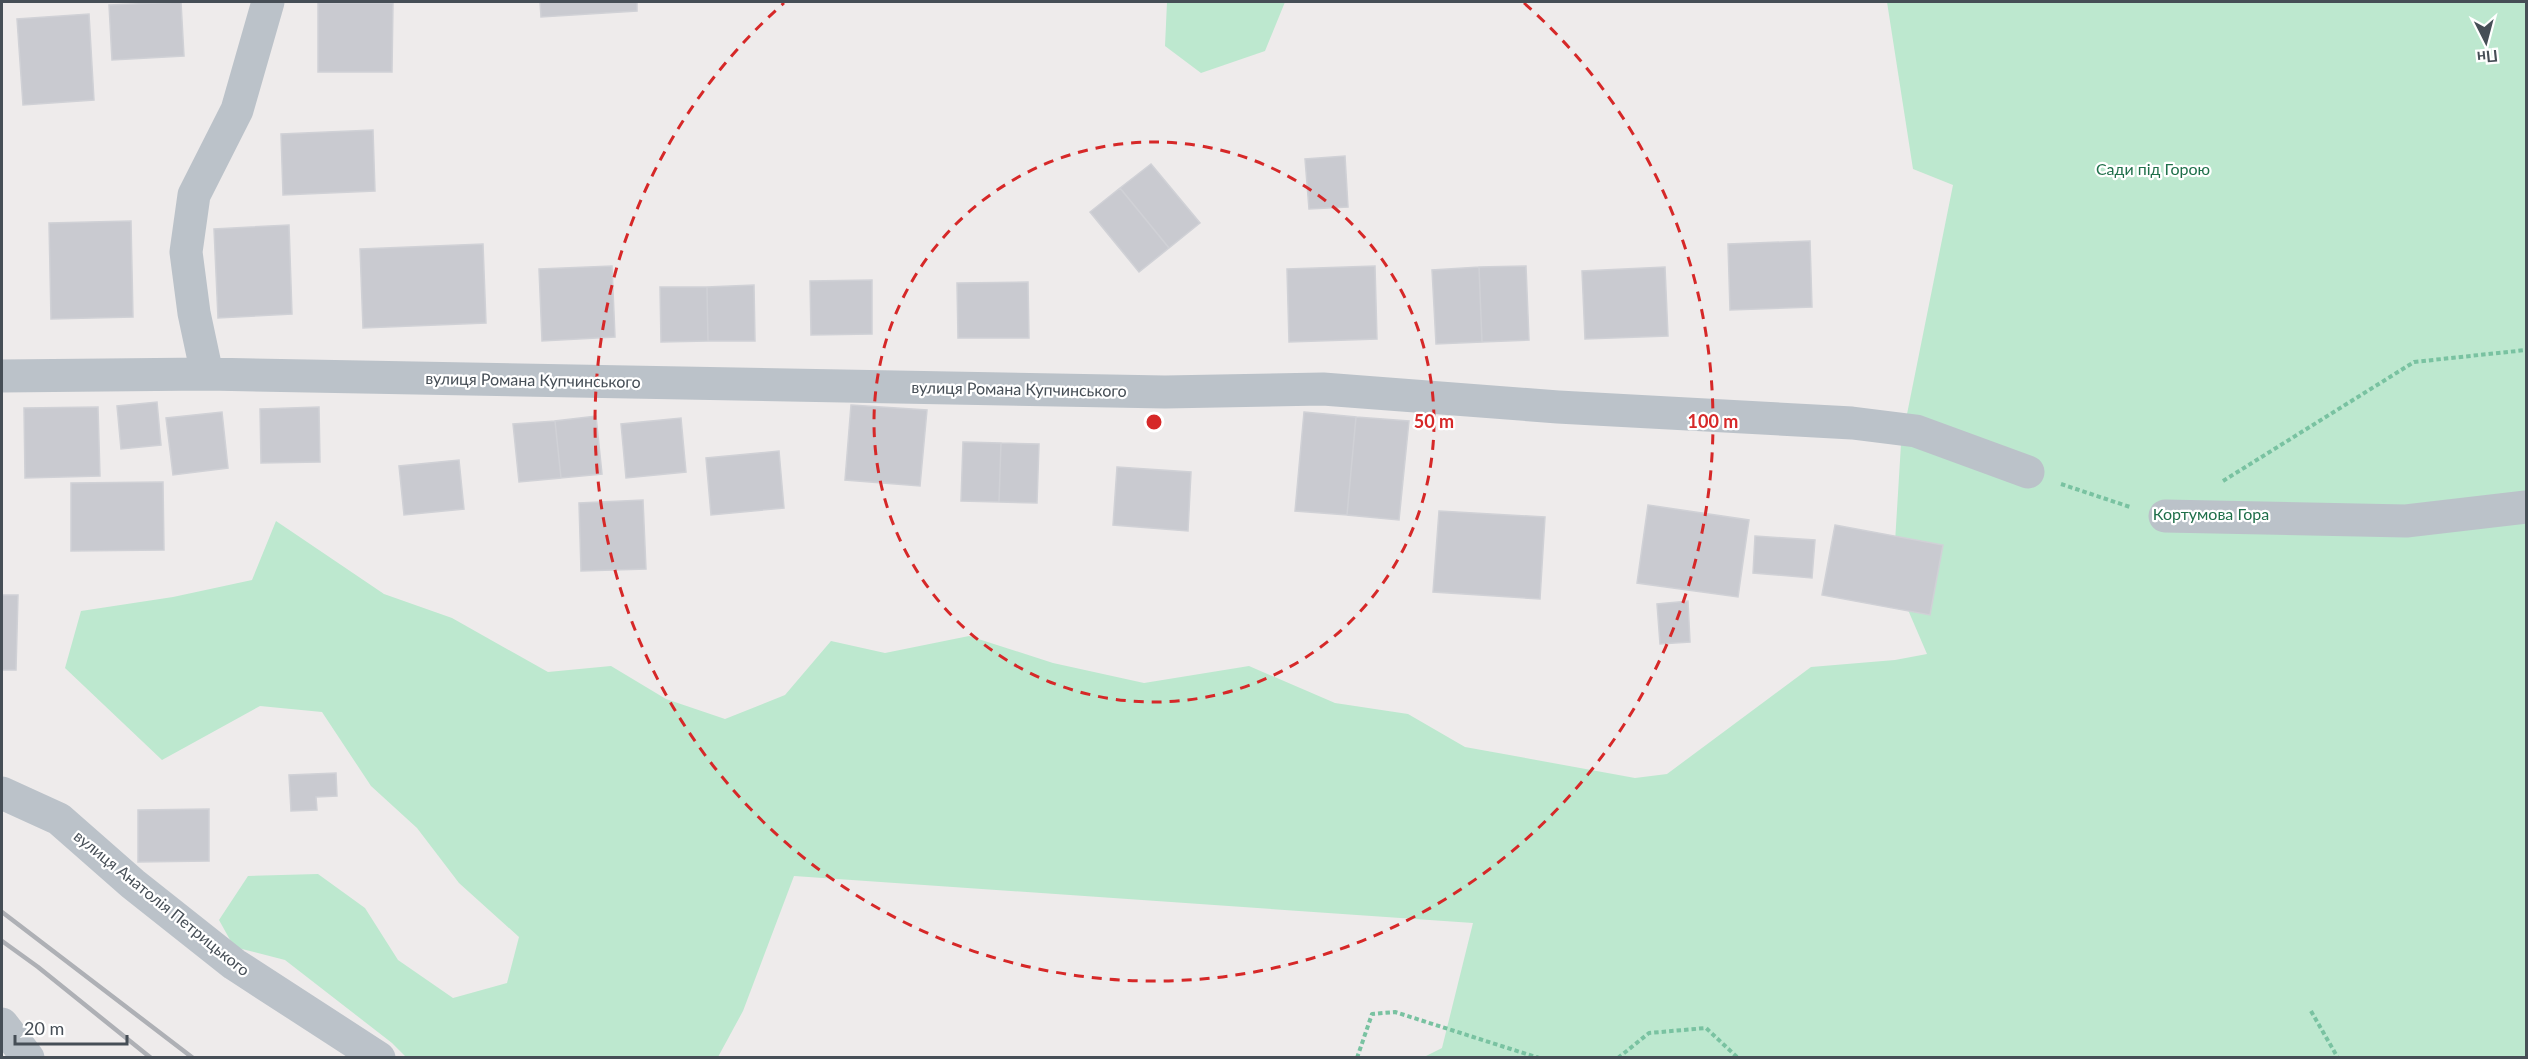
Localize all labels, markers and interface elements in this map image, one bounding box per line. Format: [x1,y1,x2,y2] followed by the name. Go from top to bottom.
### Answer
[2456,12,2516,72] north arrow
[2476,47,2499,68] text: Пн
[2096,159,2210,178] park label: Сади під Горою
[425,368,641,391] street label: вулиця Романа Купчинського
[911,377,1127,400] street label: вулиця Романа Купчинського
[1414,410,1454,432] text: 50 m
[1688,410,1738,432] text: 100 m
[1144,412,1164,432] centre of rings
[2153,504,2269,523] park label: Кортумова Гора
[71,826,254,979] street label: вулиця Анатолія Петрицького
[15,1008,128,1046] scale bar
[24,1017,64,1039] text: 20 m

